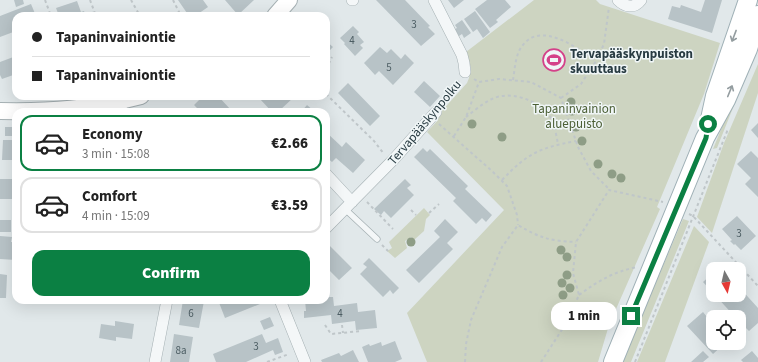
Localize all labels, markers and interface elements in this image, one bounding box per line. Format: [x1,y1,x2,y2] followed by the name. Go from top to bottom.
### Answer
[411,17,417,32] house number: 3
[56,27,176,48] text: Tapaninvainiontie
[730,30,738,42] one-way arrow
[349,33,355,48] house number: 4
[570,45,693,78] place label: Tervapääskynpuiston skuuttaus
[541,47,567,73] sports icon: Tervapääskynpuiston skuuttaus
[386,60,392,75] house number: 5
[56,65,176,86] text: Tapaninvainiontie
[384,76,466,169] street label: Tervapääskynpolku
[727,86,735,98] one-way arrow
[532,100,616,133] park label: Tapaninvainion aluepuisto
[699,115,717,133] route start
[82,124,143,145] text: Economy
[34,125,70,161] icon: car
[271,133,308,154] text: €2.66
[82,145,150,163] text: 3 min · 15:08
[82,186,137,207] text: Comfort
[34,187,70,223] icon: car
[271,195,308,216] text: €3.59
[82,207,150,225] text: 4 min · 15:09
[736,226,742,241] house number: 3
[32,250,310,296] button: Confirm
[706,262,746,302] north arrow
[706,262,746,350] map controls
[551,302,617,330] callout: 1 min
[188,306,194,321] house number: 6
[337,306,343,321] house number: 4
[568,307,600,325] text: 1 min
[622,307,640,325] route end
[706,310,746,350] button: locate
[253,339,259,354] house number: 3
[175,343,187,358] house number: 8a

